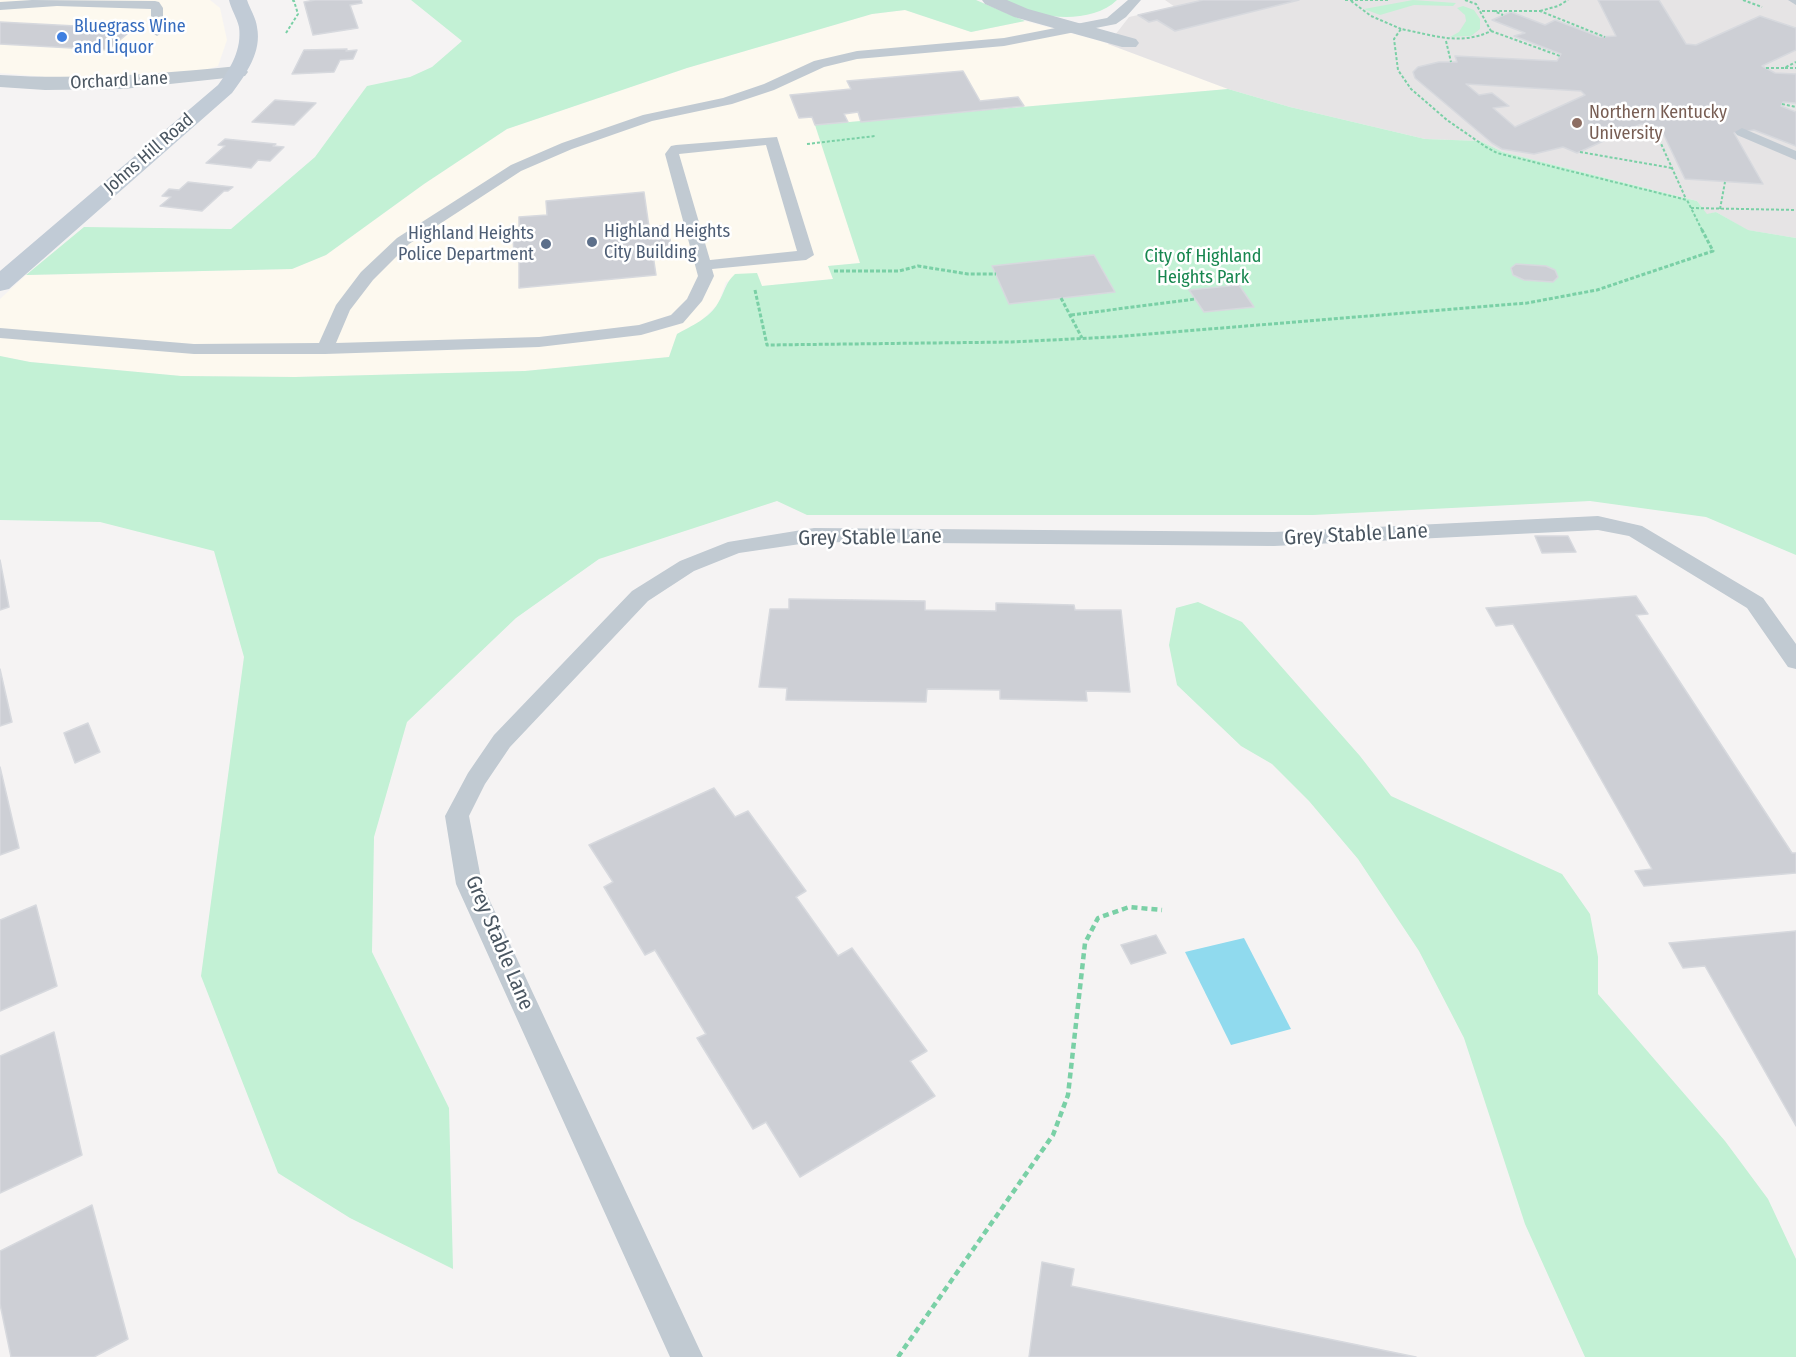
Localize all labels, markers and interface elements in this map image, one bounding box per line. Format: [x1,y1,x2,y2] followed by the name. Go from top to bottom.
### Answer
[74,16,186,58] place label: Bluegrass Wine and Liquor
[55,30,69,44] marker: Bluegrass Wine and Liquor
[70,68,168,94] street label: Orchard Lane
[1589,102,1727,144] place label: Northern Kentucky University
[100,109,198,199] street label: Johns Hill Road
[1570,116,1584,130] marker: Northern Kentucky University
[604,221,730,264] place label: Highland Heights City Building
[398,223,534,266] place label: Highland Heights Police Department
[585,235,599,249] marker: Highland Heights City Building
[539,237,553,251] marker: Highland Heights Police Department
[1145,246,1261,288] park label: City of Highland Heights Park
[1284,519,1428,551] street label: Grey Stable Lane
[798,524,942,552] street label: Grey Stable Lane
[459,872,539,1014] street label: Grey Stable Lane

